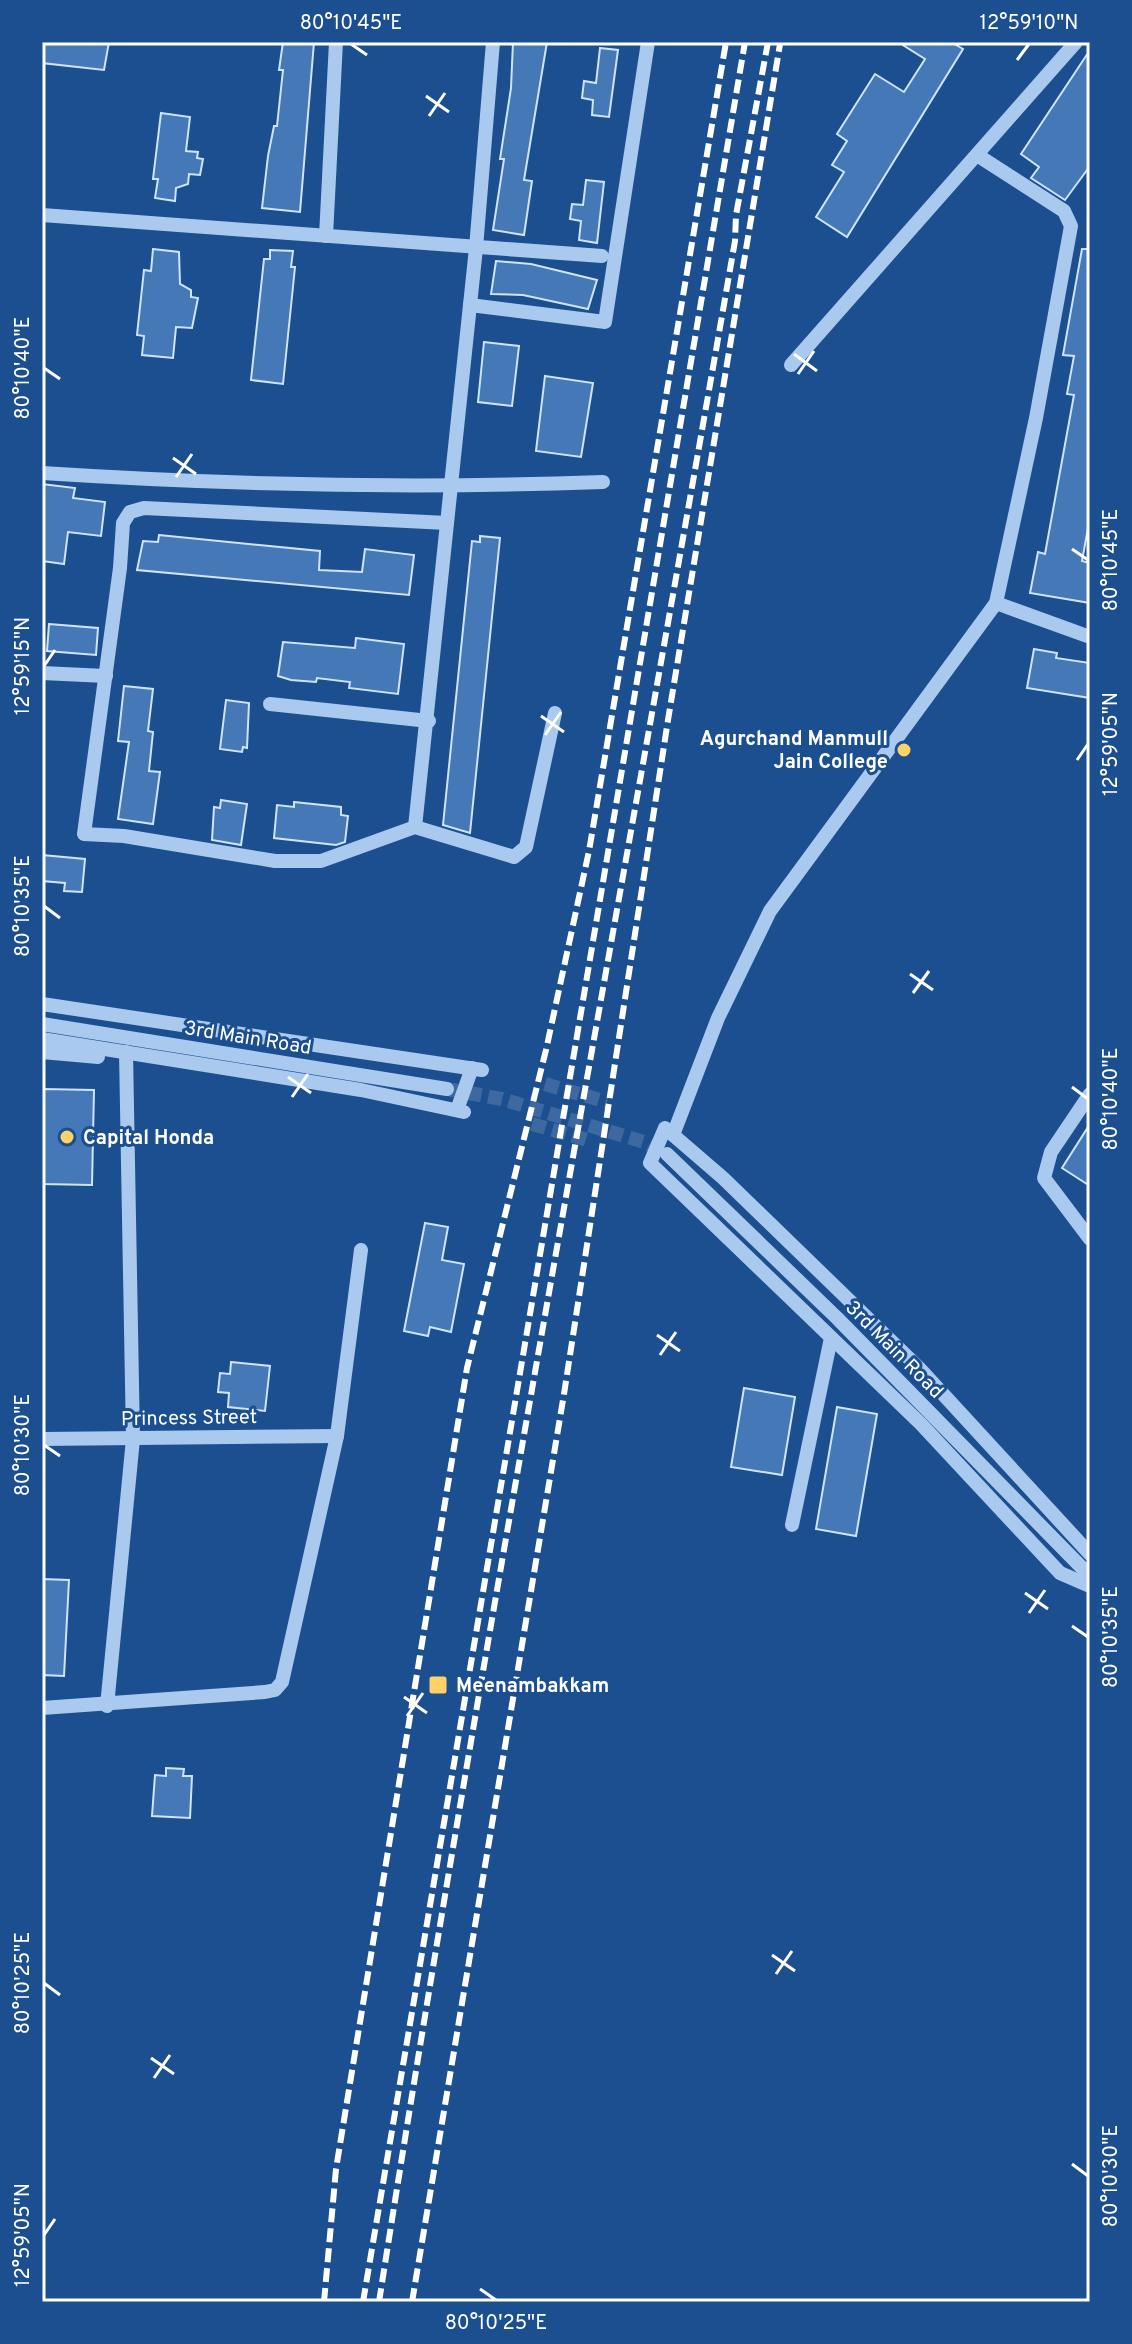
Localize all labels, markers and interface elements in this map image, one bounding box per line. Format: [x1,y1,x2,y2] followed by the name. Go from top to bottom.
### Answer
[300,11,402,37] text: 80°10'45"E
[980,11,1078,37] text: 12°59'10"N
[11,317,37,419] text: 80°10'40"E
[1099,509,1125,611] text: 80°10'45"E
[11,617,37,715] text: 12°59'15"N
[1099,692,1125,796] text: 12°59'05"N
[700,727,888,776] place label: Agurchand Manmull Jain College
[895,741,913,759] marker: Agurchand Manmull Jain College
[11,855,37,957] text: 80°10'35"E
[182,1016,313,1062] street label: 3rd Main Road
[1099,1048,1125,1150] text: 80°10'40"E
[83,1126,214,1152] place label: Capital Honda
[58,1128,76,1146] marker: Capital Honda
[839,1296,948,1405] street label: 3rd Main Road
[11,1394,37,1496] text: 80°10'30"E
[121,1405,257,1433] street label: Princess Street
[1099,1586,1125,1688] text: 80°10'35"E
[427,1674,449,1696] marker: Meenambakkam
[456,1674,609,1700] place label: Meenambakkam
[11,1932,37,2034] text: 80°10'25"E
[1099,2125,1125,2227] text: 80°10'30"E
[11,2183,37,2287] text: 12°59'05"N
[445,2311,547,2337] text: 80°10'25"E

